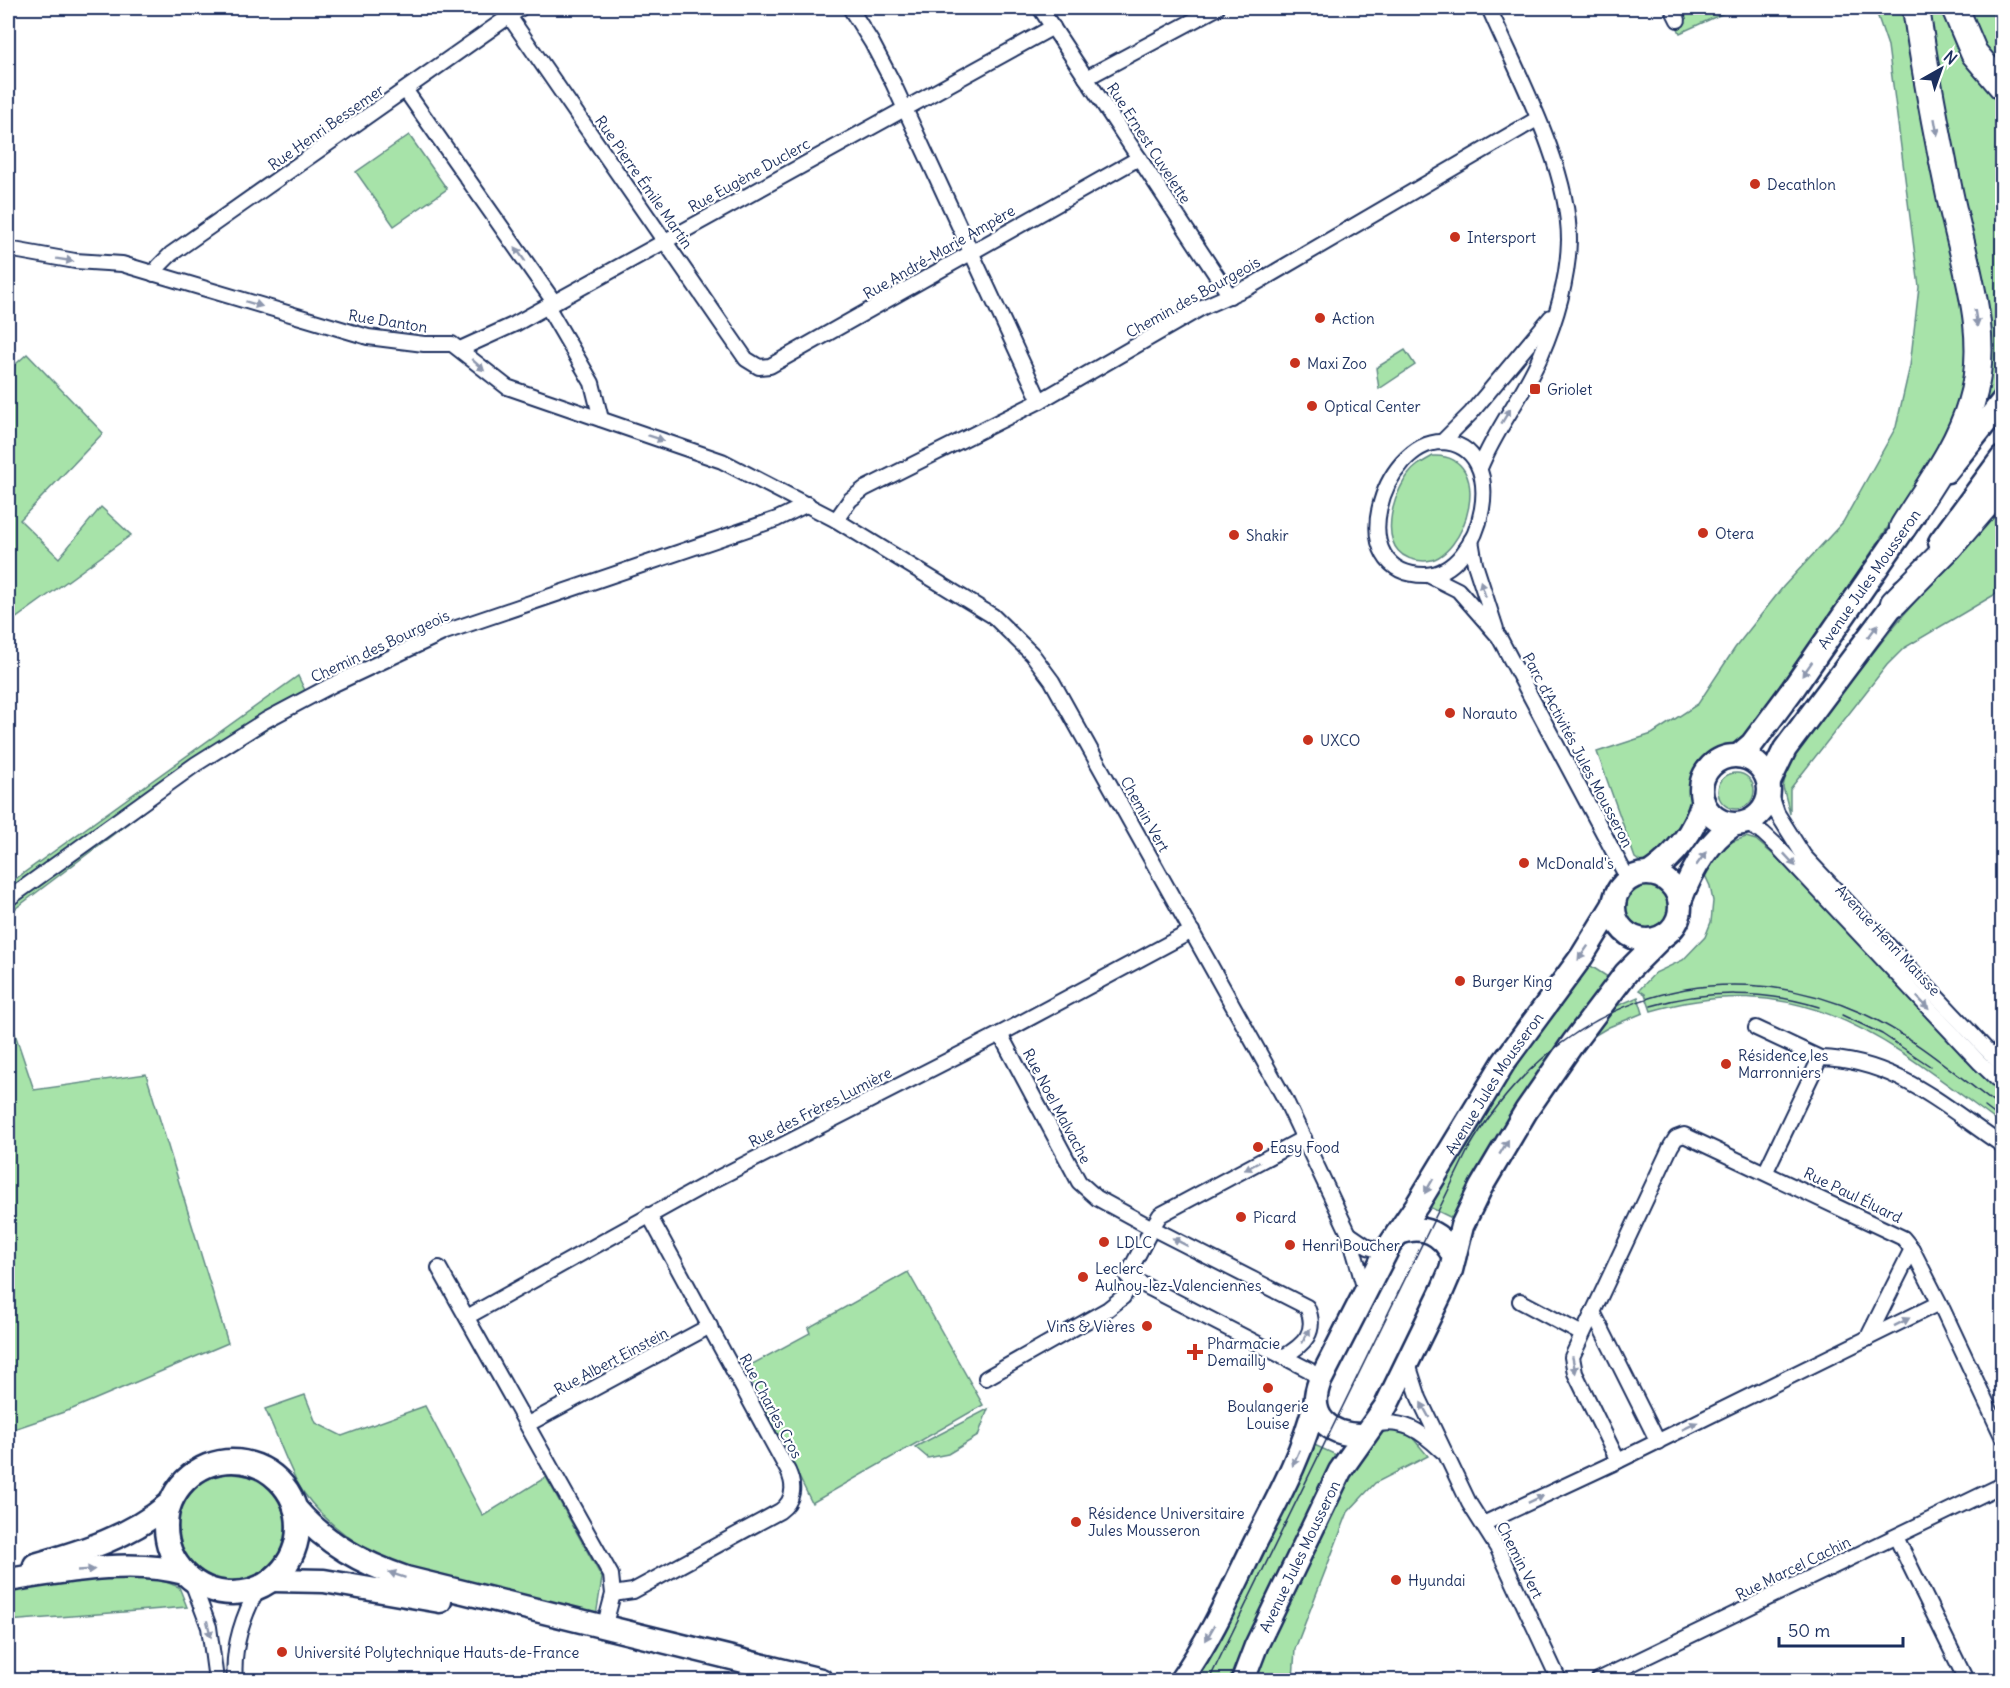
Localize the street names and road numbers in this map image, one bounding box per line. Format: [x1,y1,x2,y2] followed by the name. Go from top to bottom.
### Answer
[1103,79,1195,207] street label: Rue Ernest Cuvelette
[264,80,388,174] street label: Rue Henri Bessemer
[591,112,697,252] street label: Rue Pierre Émile Martin
[685,134,813,216] street label: Rue Eugène Duclerc
[860,201,1018,303] street label: Rue André-Marie Ampère
[1123,252,1264,342] street label: Chemin des Bourgeois
[347,305,429,337] street label: Rue Danton
[1814,505,1925,652] street label: Avenue Jules Mousseron
[308,605,452,686] street label: Chemin des Bourgeois
[1519,650,1638,851] street label: Parc d'Activités Jules Mousseron
[1116,773,1174,855] street label: Chemin Vert
[1832,880,1944,1000] street label: Avenue Henri Matisse
[1441,1008,1547,1158] street label: Avenue Jules Mousseron
[1019,1045,1095,1167] street label: Rue Noel Malvache
[745,1063,895,1151] street label: Rue des Frères Lumière
[1801,1163,1905,1227] street label: Rue Paul Éluard
[551,1323,672,1399] street label: Rue Albert Einstein
[735,1350,807,1462] street label: Rue Charles Cros
[1255,1477,1344,1635] street label: Avenue Jules Mousseron
[1493,1519,1547,1601] street label: Chemin Vert
[1732,1532,1854,1604] street label: Rue Marcel Cachin

